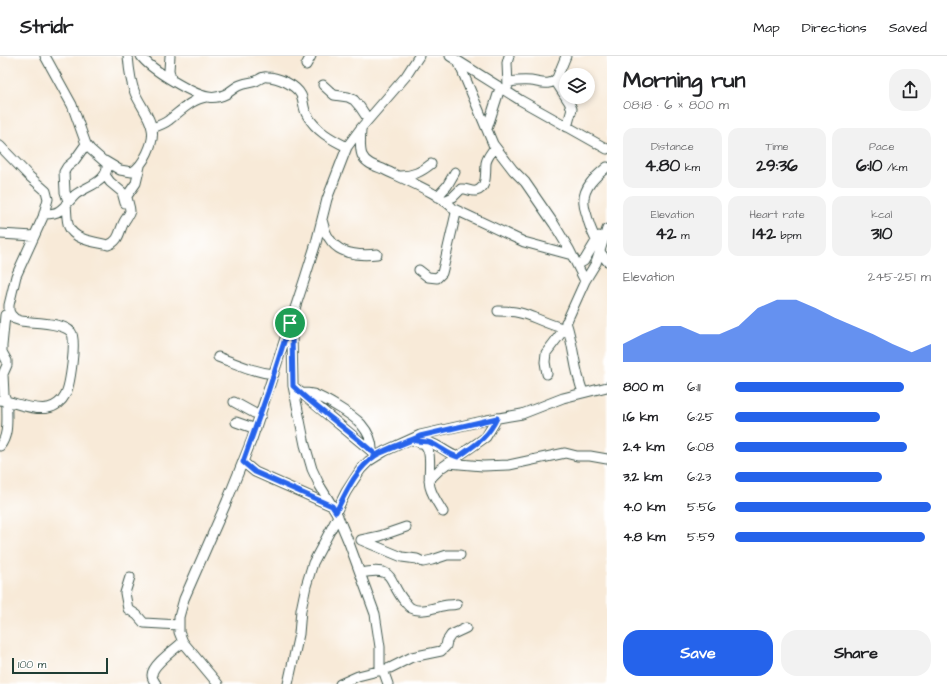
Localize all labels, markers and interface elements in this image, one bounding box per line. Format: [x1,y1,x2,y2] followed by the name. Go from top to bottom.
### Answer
[20,14,73,41] text: Stridr
[753,18,780,38] text: Map
[802,18,867,38] text: Directions
[889,18,927,38] text: Saved
[623,65,746,96] text: Morning run
[559,68,595,104] map controls
[559,68,595,104] button: layers
[889,69,931,111] button: share
[623,96,729,114] text: 08:18 · 6 × 800 m
[651,139,694,154] text: Distance
[765,139,789,154] text: Time
[869,139,894,154] text: Pace
[645,154,680,178] text: 4.80
[756,154,798,178] text: 29:36
[856,154,882,178] text: 6:10
[680,160,700,175] text: km
[882,160,907,175] text: /km
[651,207,694,222] text: Elevation
[749,207,805,222] text: Heart rate
[871,207,892,222] text: kcal
[655,222,677,246] text: 42
[753,222,776,246] text: 142
[871,222,892,246] text: 310
[677,228,689,243] text: m
[776,228,801,243] text: bpm
[623,268,674,286] text: Elevation
[868,268,931,286] text: 245–251 m
[273,306,307,340] pin
[279,312,301,334] icon: arrive
[623,378,663,396] text: 800 m
[687,378,701,396] text: 6:11
[623,408,658,426] text: 1.6 km
[687,408,714,426] text: 6:25
[623,438,664,456] text: 2.4 km
[687,438,714,456] text: 6:08
[623,468,662,486] text: 3.2 km
[687,468,711,486] text: 6:23
[623,498,665,516] text: 4.0 km
[687,498,716,516] text: 5:56
[623,528,665,546] text: 4.8 km
[687,528,715,546] text: 5:59
[623,630,773,676] button: Save
[781,630,931,676] button: Share
[12,656,108,675] scale bar
[18,657,46,672] text: 100 m

